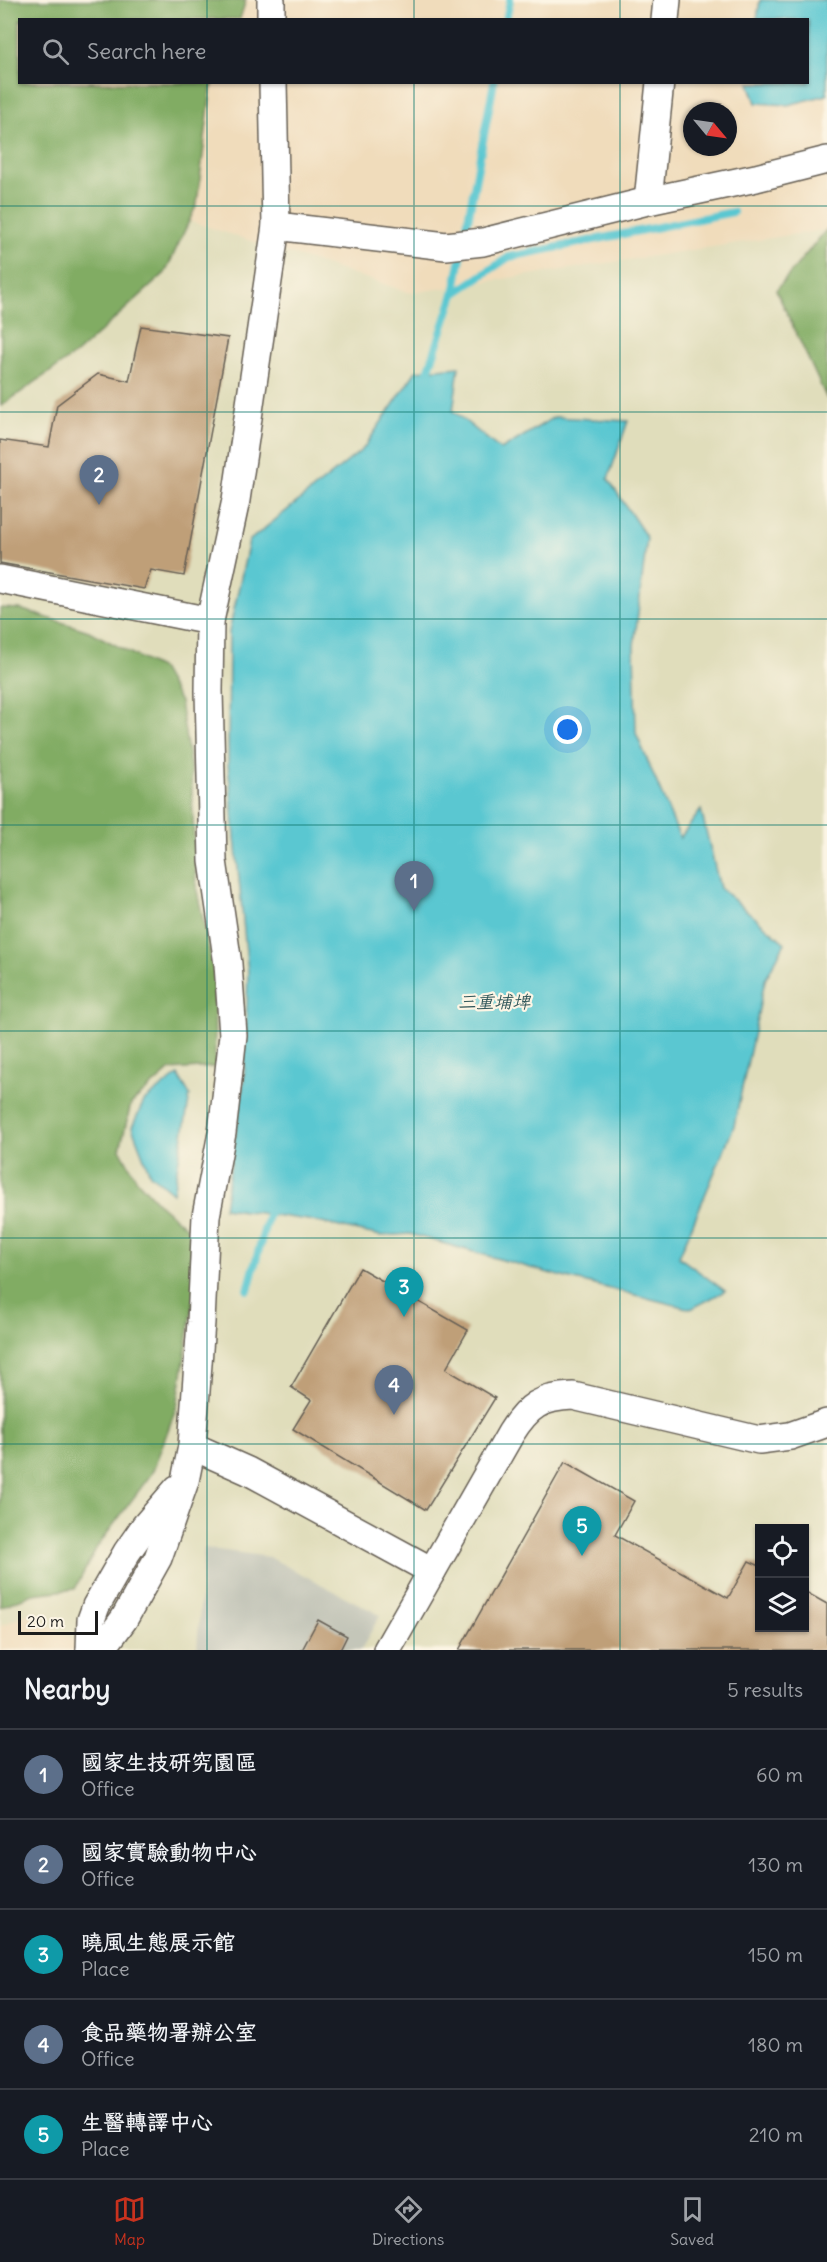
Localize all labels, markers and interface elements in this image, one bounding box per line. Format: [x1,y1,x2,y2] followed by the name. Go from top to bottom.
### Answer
[18,18,809,84] search box
[39,35,72,68] icon: search
[87,37,206,65] text: Search here
[683,102,737,156] north arrow
[80,456,118,505] pin: 2
[553,715,582,744] your location
[394,862,434,911] pin: 1
[458,990,532,1013] water label: 三重埔埤
[384,1268,424,1317] pin: 3
[374,1366,414,1415] pin: 4
[562,1506,602,1556] pin: 5
[755,1524,809,1632] map controls
[755,1524,809,1578] button: locate
[755,1578,809,1632] button: layers
[18,1608,98,1636] scale bar
[27,1611,64,1631] text: 20 m
[24,1673,110,1706] text: Nearby
[727,1677,803,1702] text: 5 results
[81,1748,257,1776] text: 國家生技研究園區
[40,1762,47,1787] text: 1
[756,1762,803,1787] text: 60 m
[81,1776,135,1801] text: Office
[81,1838,257,1866] text: 國家實驗動物中心
[38,1852,49,1877] text: 2
[748,1852,803,1877] text: 130 m
[81,1866,135,1891] text: Office
[81,1928,235,1956] text: 曉風生態展示館
[38,1942,49,1967] text: 3
[748,1942,803,1967] text: 150 m
[81,1956,129,1981] text: Place
[81,2018,257,2046] text: 食品藥物署辦公室
[38,2032,49,2057] text: 4
[748,2032,803,2057] text: 180 m
[81,2046,135,2071] text: Office
[81,2108,213,2136] text: 生醫轉譯中心
[38,2122,49,2147] text: 5
[749,2122,803,2147] text: 210 m
[81,2136,129,2161] text: Place
[113,2193,146,2249] tab: Map
[372,2193,444,2249] tab: Directions
[670,2193,714,2249] tab: Saved

